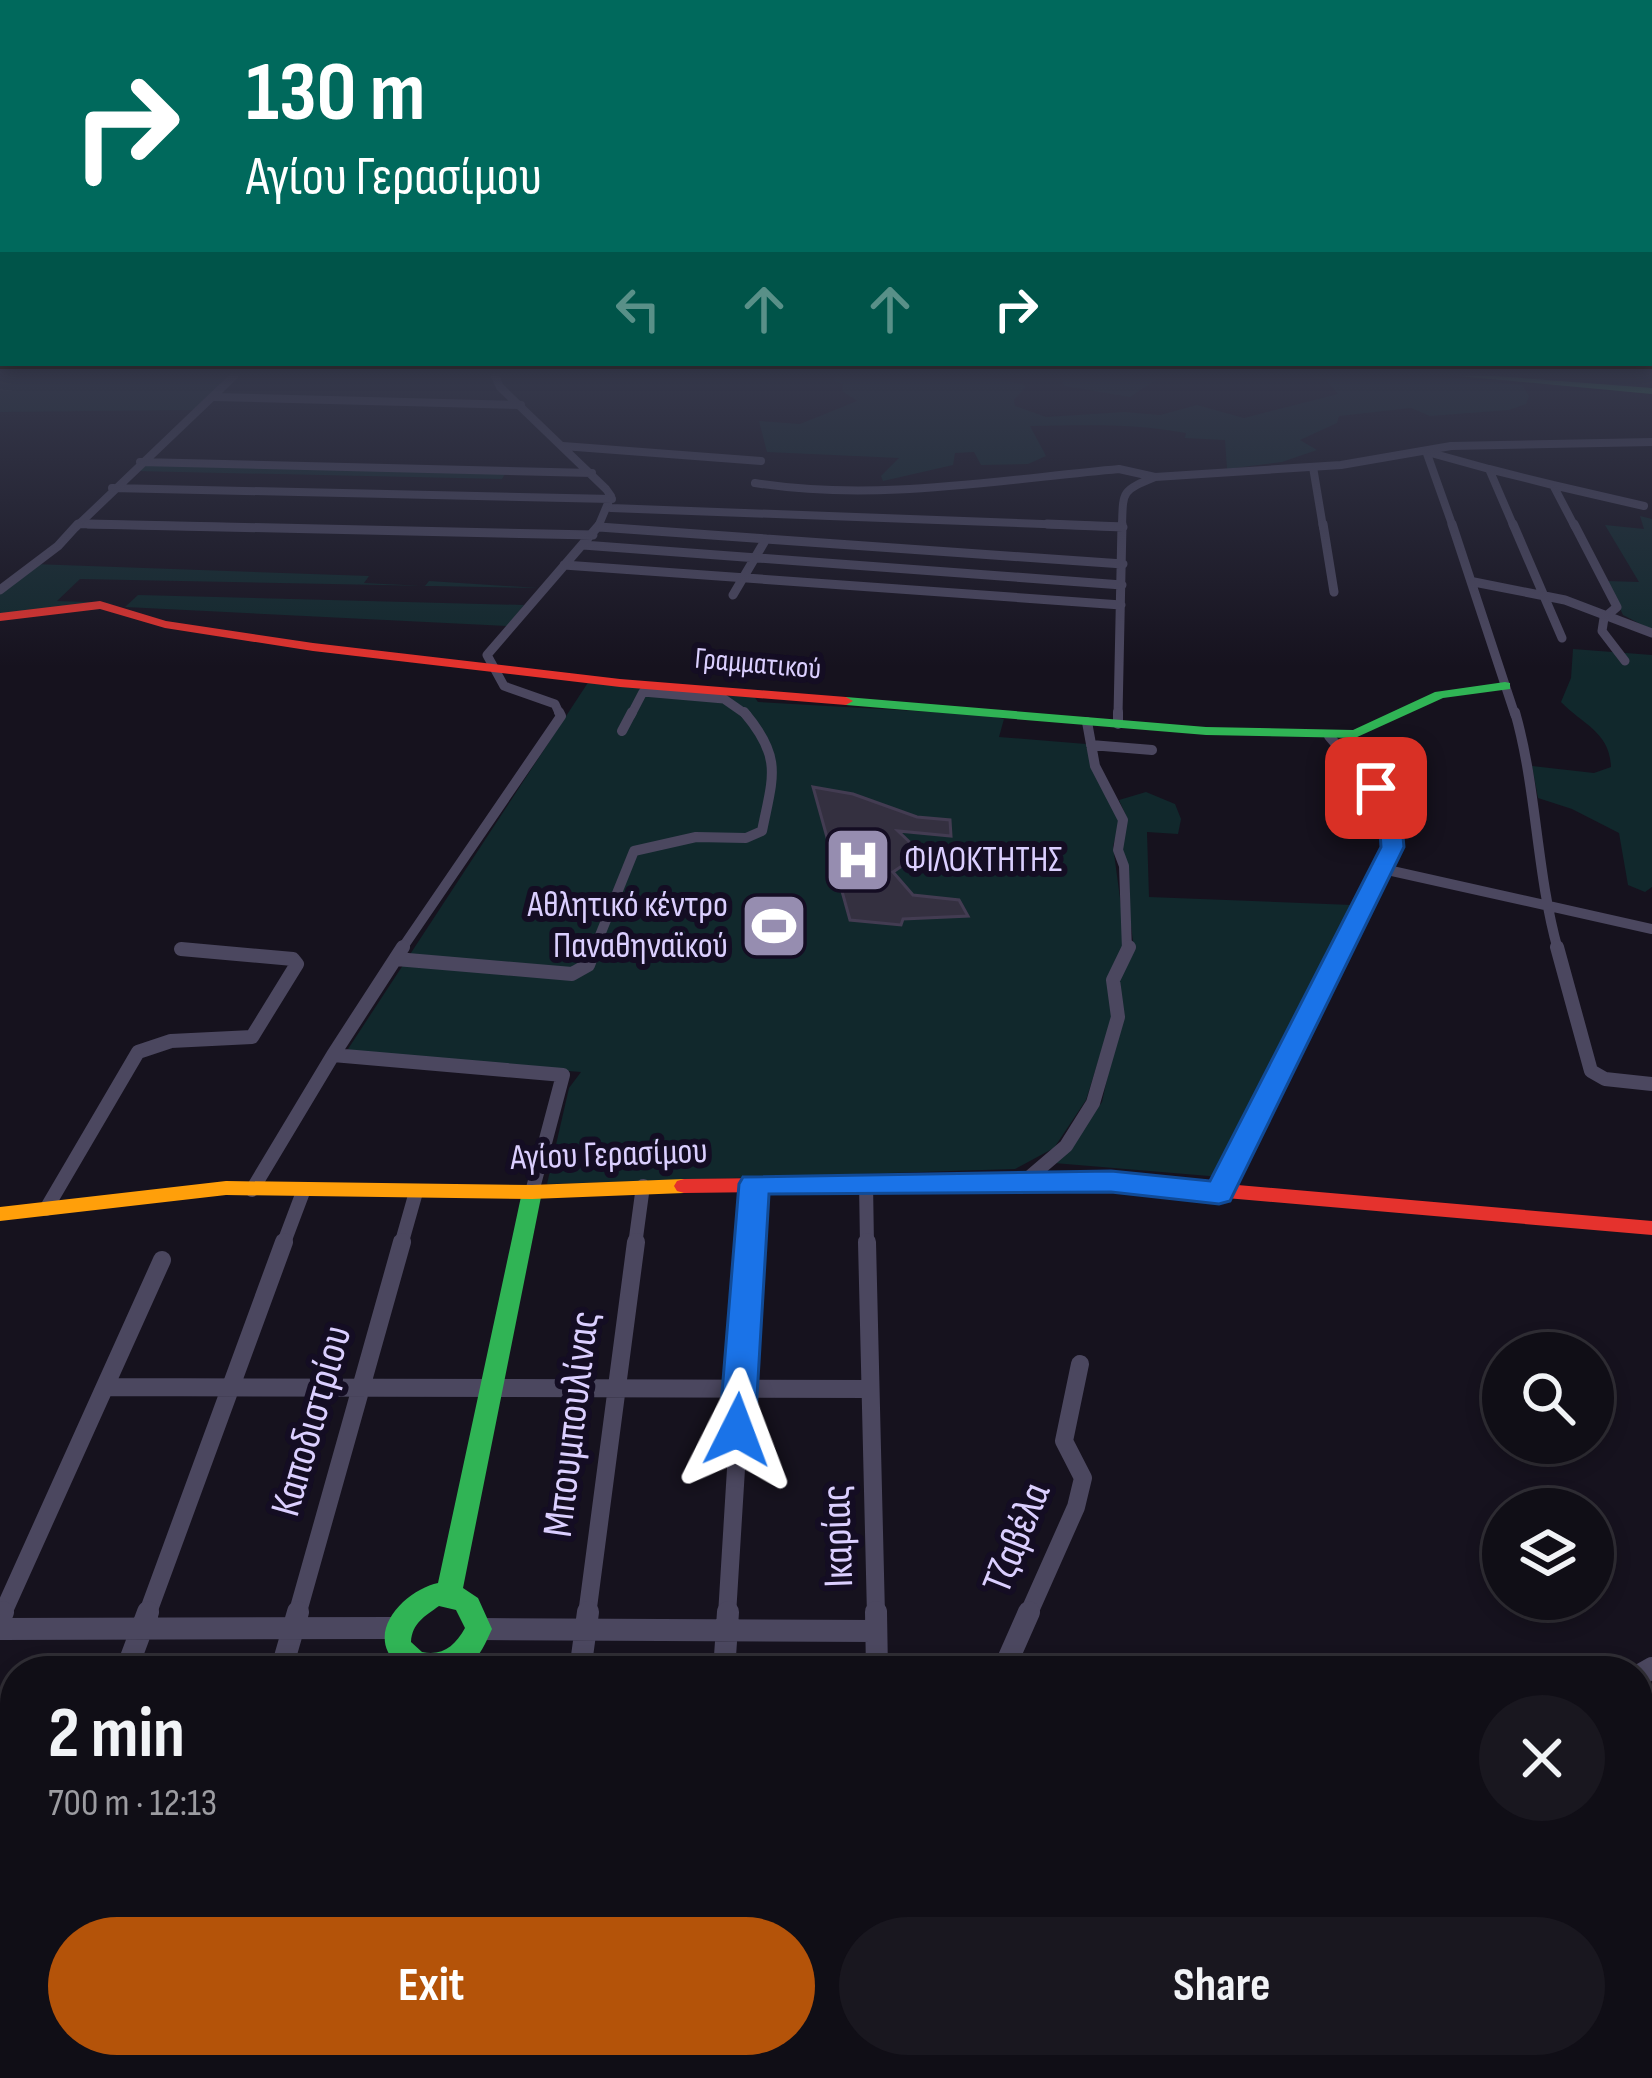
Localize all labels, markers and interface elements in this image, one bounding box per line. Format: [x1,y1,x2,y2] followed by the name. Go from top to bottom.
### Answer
[246,43,425,144] text: 130 m
[48,48,204,204] icon: right
[246,145,542,210] text: Αγίου Γερασίμου
[605,276,671,342] icon: left
[731,276,797,342] icon: ahead
[857,276,923,342] icon: ahead
[983,276,1049,342] icon: right
[693,641,823,687] street label: Γραμματικού
[1325,737,1427,839] pin
[1343,755,1409,821] icon: arrive
[823,825,893,895] hospital icon: ΦΙΛΟΚΤΗΤΗΣ
[904,839,1062,882] place label: ΦΙΛΟΚΤΗΤΗΣ
[527,884,728,968] place label: Αθλητικό κέντρο Παναθηναϊκού
[739,891,809,961] sports icon: Αθλητικό κέντρο Παναθηναϊκού
[509,1130,708,1180] street label: Αγίου Γερασίμου
[533,1308,611,1540] street label: Μπουμπουλίνας
[260,1320,364,1522] street label: Καποδιστρίου
[1482,1332,1614,1620] map controls
[1482,1332,1614,1464] button: search
[674,1367,800,1493] position arrow
[972,1475,1062,1601] street label: Τζαβέλα
[811,1484,865,1588] street label: Ικαρίας
[1482,1488,1614,1620] button: layers
[48,1691,185,1778] text: 2 min
[1479,1695,1605,1821] button: close
[48,1780,217,1827] text: 700 m · 12:13
[48,1917,815,2055] button: Exit
[839,1917,1605,2055] button: Share

